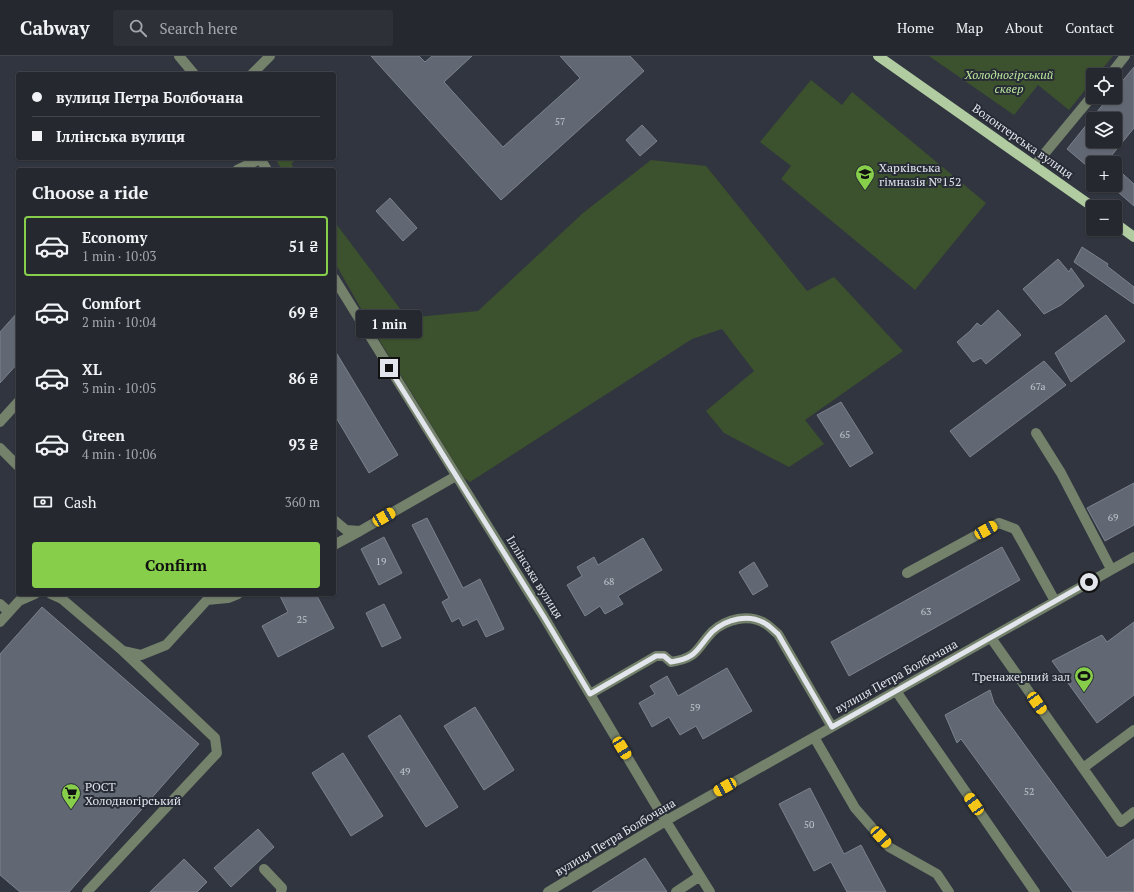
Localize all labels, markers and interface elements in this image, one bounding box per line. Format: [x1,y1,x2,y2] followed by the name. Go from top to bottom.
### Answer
[113,10,393,46] search box
[20,15,89,40] text: Cabway
[127,17,149,39] icon: search
[159,18,237,38] text: Search here
[897,18,934,37] text: Home
[956,18,983,37] text: Map
[1005,18,1043,37] text: About
[1065,18,1114,37] text: Contact
[964,67,1054,96] park label: Холодногірський сквер
[1086,68,1122,236] map controls
[1086,68,1122,104] button: locate
[56,87,243,107] text: вулиця Петра Болбочана
[970,100,1076,182] street label: Волонтерська вулиця
[1086,112,1122,148] button: layers
[555,115,565,128] house number: 57
[56,126,185,146] text: Іллінська вулиця
[1086,156,1122,192] button: +
[879,160,961,189] place label: Харківська гімназія №152
[854,163,876,191] school or university icon: Харківська гімназія №152
[32,180,148,204] text: Choose a ride
[1086,200,1122,236] button: −
[82,227,147,247] text: Economy
[34,228,70,264] icon: car
[289,236,318,256] text: 51 ₴
[82,247,156,265] text: 1 min · 10:03
[82,293,141,313] text: Comfort
[34,294,70,330] icon: car
[289,302,318,322] text: 69 ₴
[356,310,422,338] callout: 1 min
[82,313,156,331] text: 2 min · 10:04
[371,315,407,333] text: 1 min
[82,359,102,379] text: XL
[380,359,398,377] route end
[34,360,70,396] icon: car
[289,368,318,388] text: 86 ₴
[82,379,156,397] text: 3 min · 10:05
[1030,380,1046,393] house number: 67а
[82,425,125,445] text: Green
[34,426,70,462] icon: car
[840,428,850,441] house number: 65
[289,434,318,454] text: 93 ₴
[82,445,156,463] text: 4 min · 10:06
[32,491,54,513] icon: cash
[64,492,97,512] text: Cash
[285,493,320,511] text: 360 m
[371,506,397,528] car
[1108,511,1118,524] house number: 69
[973,519,999,541] car
[503,533,567,621] street label: Іллінська вулиця
[32,542,320,588] button: Confirm
[376,555,386,568] house number: 19
[1080,573,1098,591] route start
[604,575,614,588] house number: 68
[921,605,931,618] house number: 63
[297,613,307,626] house number: 25
[832,636,960,716] street label: вулиця Петра Болбочана
[1073,665,1095,693] sports icon: Тренажерний зал
[972,669,1070,684] place label: Тренажерний зал
[1025,690,1049,716] car
[690,701,700,714] house number: 59
[611,735,633,761] car
[400,765,410,778] house number: 49
[712,776,738,798] car
[85,779,181,808] place label: РОСТ Холодногірський
[60,782,82,810] supermarket icon: РОСТ Холодногірський
[1024,785,1034,798] house number: 52
[962,791,986,817] car
[552,795,678,879] street label: вулиця Петра Болбочана
[804,818,814,831] house number: 50
[869,824,893,850] car

